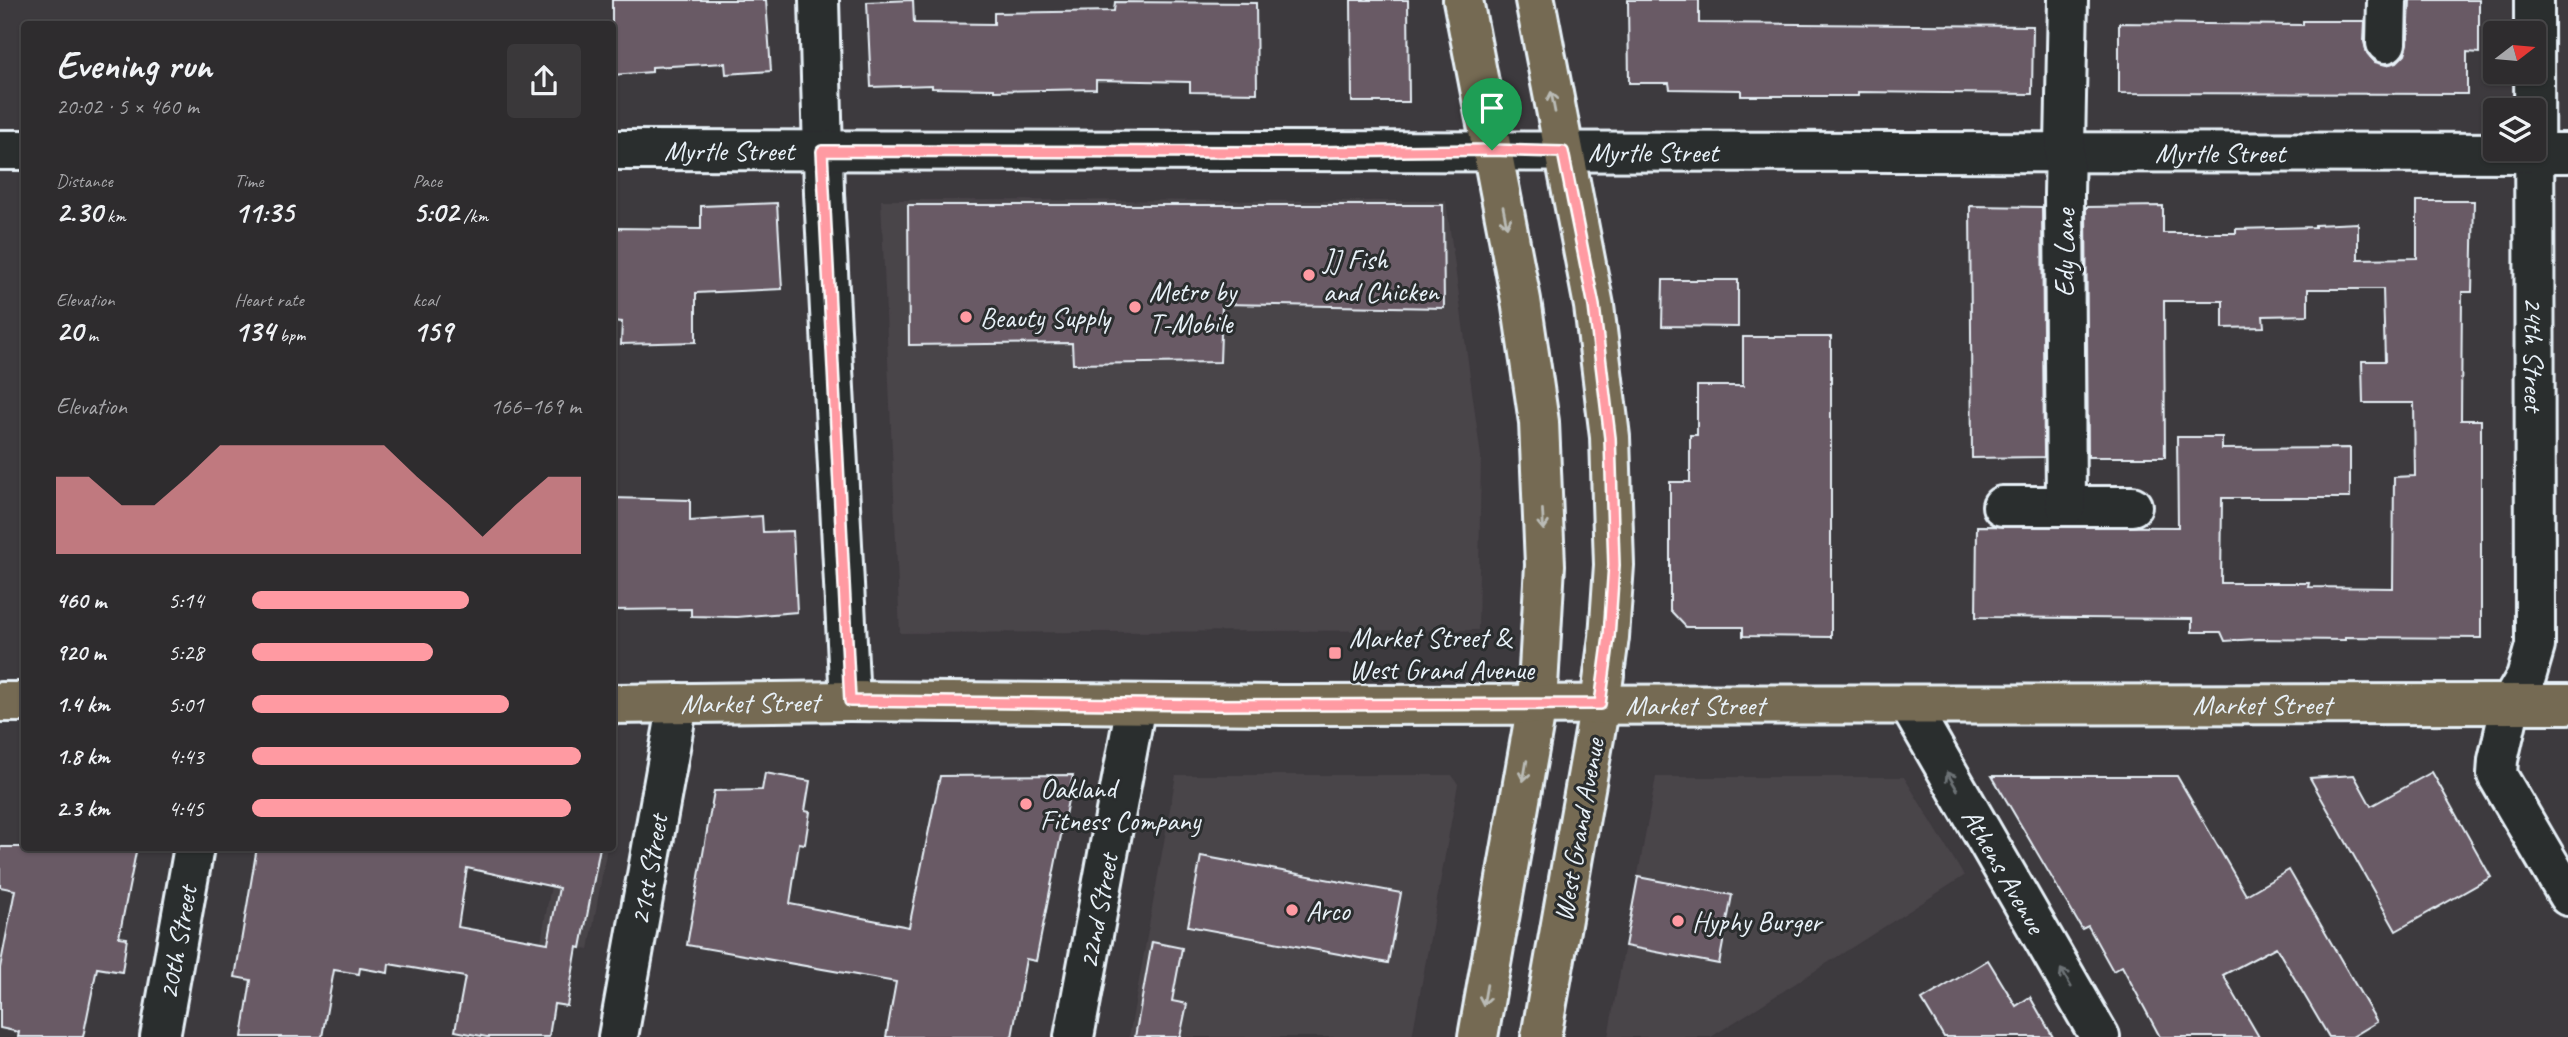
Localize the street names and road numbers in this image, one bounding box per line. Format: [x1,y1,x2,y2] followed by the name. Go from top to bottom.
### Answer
[664,133,797,168] street label: Myrtle Street
[1588,134,1721,170] street label: Myrtle Street
[2155,135,2288,171] street label: Myrtle Street
[2047,207,2082,297] street label: Edy Lane
[2516,297,2552,414] street label: 24th Street
[680,684,823,721] street label: Market Street
[2192,687,2335,722] street label: Market Street
[1625,688,1768,723] street label: Market Street
[1545,734,1612,924] street label: West Grand Avenue
[1954,802,2054,941] street label: Athens Avenue
[621,809,676,928] street label: 21st Street
[1070,848,1126,972] street label: 22nd Street
[150,880,205,1002] street label: 20th Street

